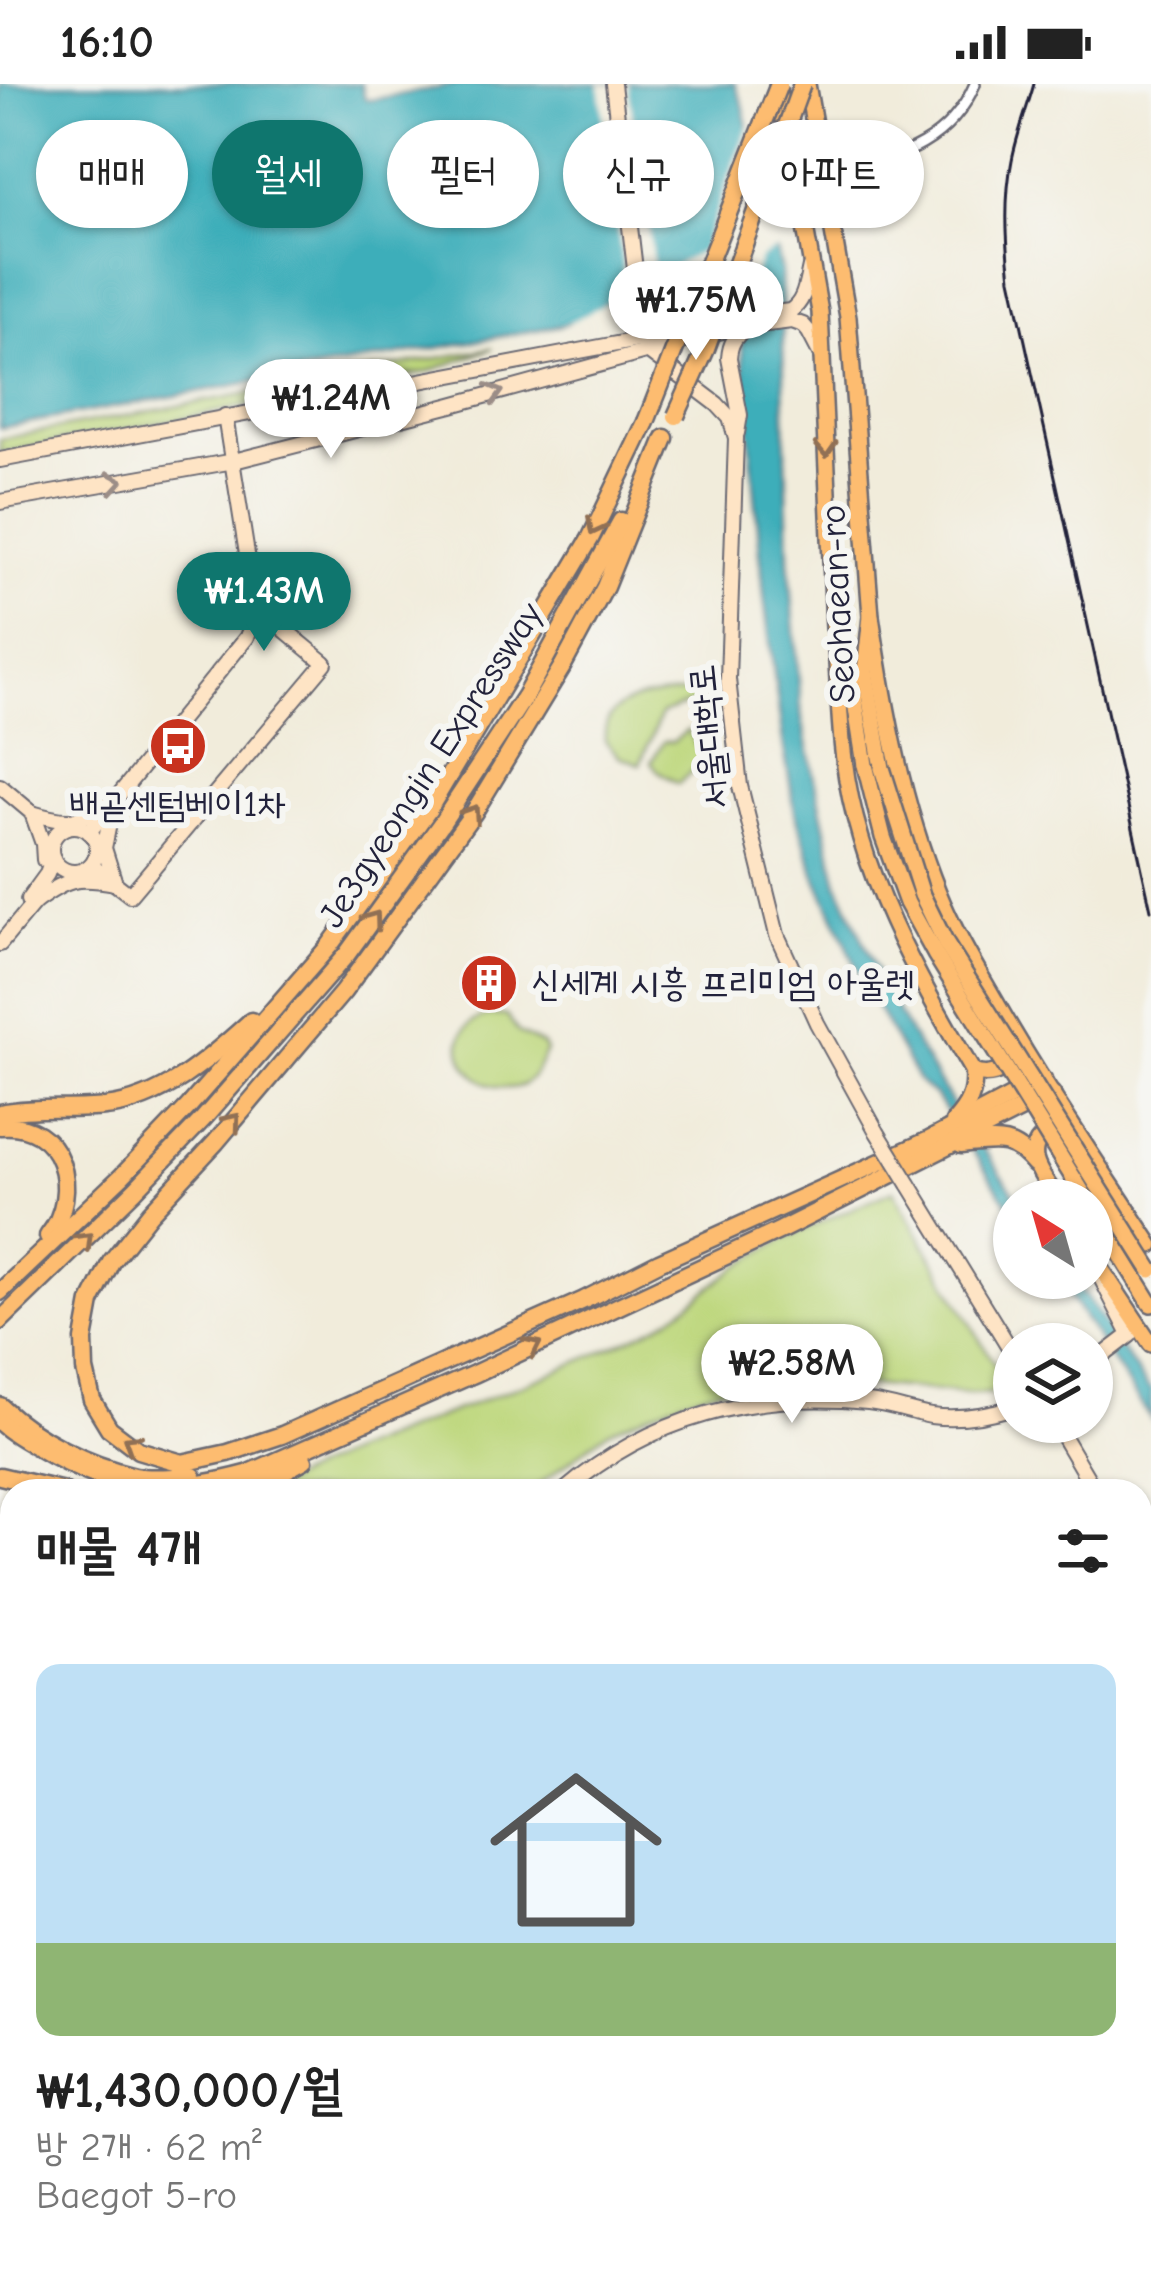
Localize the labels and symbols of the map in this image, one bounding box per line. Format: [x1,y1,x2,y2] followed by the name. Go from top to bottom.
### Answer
[598,261,794,363] pin: ₩1.75M
[233,359,429,461] pin: ₩1.24M
[484,382,504,407] one-way arrow
[813,440,839,459] one-way arrow
[105,470,125,496] one-way arrow
[812,504,864,704] street label: Seohaean-ro
[586,515,610,536] one-way arrow
[166,552,362,654] pin: ₩1.43M
[311,594,552,935] street label: Je3gyeongin Expressway
[681,663,737,811] street label: 서울대학로
[147,715,209,777] bus stop icon: 배곧센텀베이1차
[69,784,287,825] place label: 배곧센텀베이1차
[458,805,480,827] one-way arrow
[358,911,380,932] one-way arrow
[458,952,520,1014] building icon: 신세계 시흥 프리미엄 아울렛
[531,963,915,1004] place label: 신세계 시흥 프리미엄 아울렛
[219,1113,241,1135] one-way arrow
[993,1179,1113,1299] north arrow
[70,1232,92,1254] one-way arrow
[694,1324,890,1426] pin: ₩2.58M
[521,1337,542,1360] one-way arrow
[123,1434,145,1456] one-way arrow

